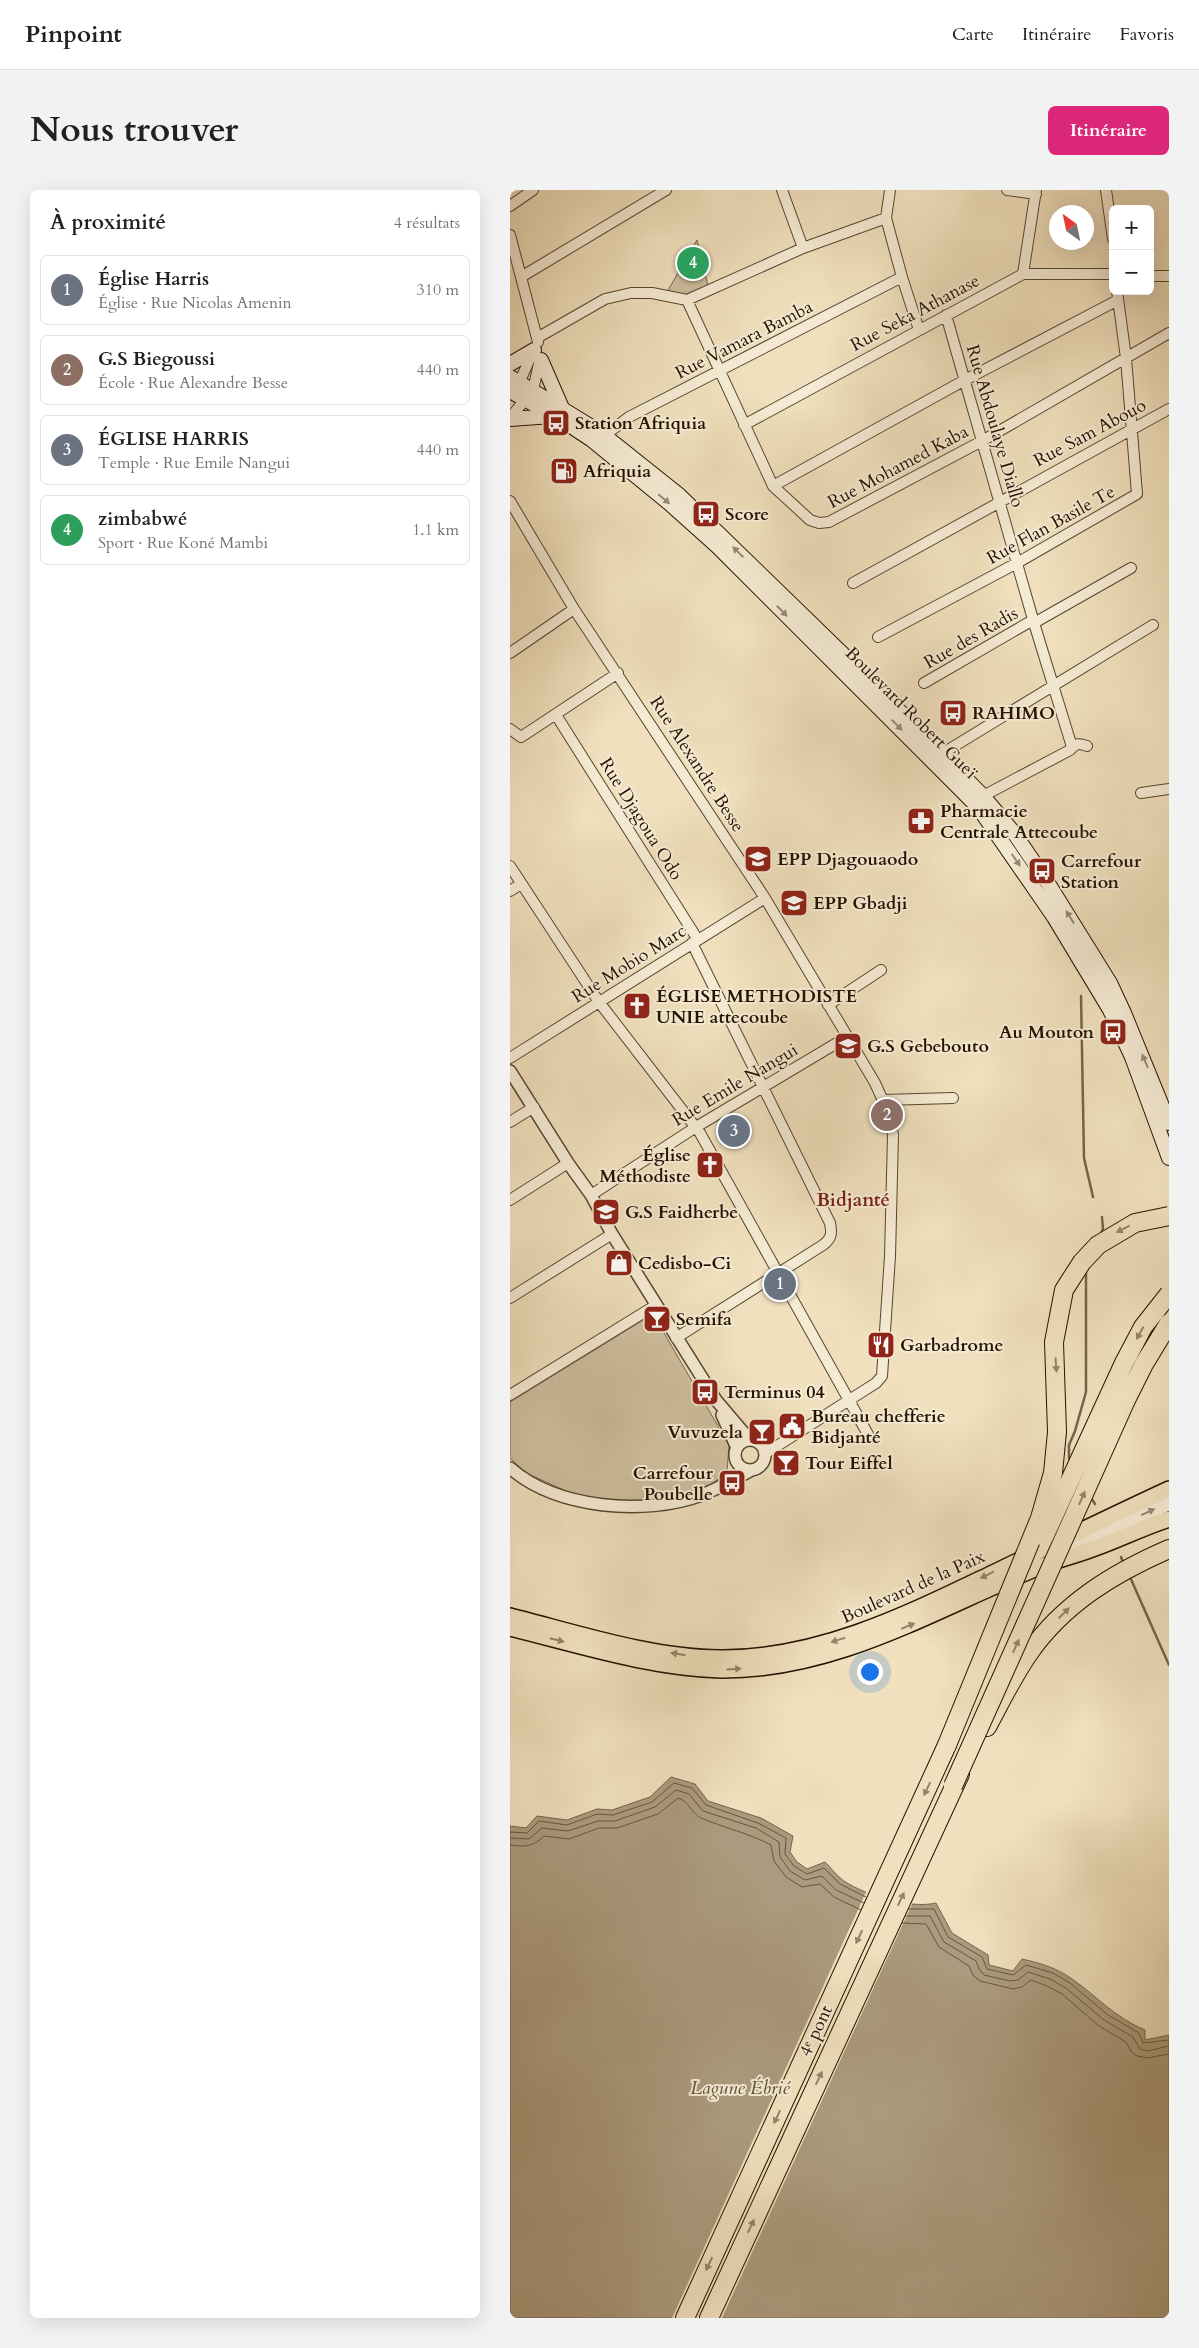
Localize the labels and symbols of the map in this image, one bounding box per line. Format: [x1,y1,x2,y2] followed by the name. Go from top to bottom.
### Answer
[1049,205,1094,250] north arrow
[677,244,709,282] pin: 4
[846,268,984,358] street label: Rue Seka Athanase
[671,294,817,385] street label: Rue Vamara Bamba
[960,342,1030,511] street label: Rue Abdoulaye Diallo
[1029,393,1151,473] street label: Rue Sam Abouo
[541,408,571,438] bus stop icon: Station Afriquia
[575,411,706,436] place label: Station Afriquia
[823,419,973,515] street label: Rue Mohamed Kaba
[549,456,579,486] fuel station icon: Afriquia
[583,459,651,484] place label: Afriquia
[982,479,1120,571] street label: Rue Flan Basile Te
[657,493,670,504] one-way arrow
[691,499,721,529] bus stop icon: Score
[725,502,769,527] place label: Score
[733,546,745,558] one-way arrow
[919,601,1023,675] street label: Rue des Radis
[775,605,787,617] one-way arrow
[839,641,983,785] street label: Boulevard Robert Gueï
[644,691,750,837] street label: Rue Alexandre Besse
[938,698,968,728] bus stop icon: RAHIMO
[972,701,1055,726] place label: RAHIMO
[891,719,903,731] one-way arrow
[593,753,689,885] street label: Rue Djagoua Odo
[940,799,1098,845] place label: Pharmacie Centrale Attecoube
[906,806,936,836] pharmacy icon: Pharmacie Centrale Attecoube
[743,844,773,874] school or university icon: EPP Djagouaodo
[777,847,918,872] place label: EPP Djagouaodo
[1061,849,1142,895] place label: Carrefour Station
[1011,853,1021,867] one-way arrow
[1027,856,1057,886] bus stop icon: Carrefour Station
[779,888,809,918] school or university icon: EPP Gbadji
[813,891,908,916] place label: EPP Gbadji
[1066,910,1075,924] one-way arrow
[567,919,691,1009] street label: Rue Mobio Marc
[656,984,857,1030] place label: ÉGLISE METHODISTE UNIE attecoube
[622,991,652,1021] church icon: ÉGLISE METHODISTE UNIE attecoube
[1098,1017,1128,1047] bus stop icon: Au Mouton
[999,1020,1094,1045] place label: Au Mouton
[833,1031,863,1061] school or university icon: G.S Gebebouto
[867,1034,989,1059] place label: G.S Gebebouto
[667,1038,803,1132] street label: Rue Emile Nangui
[1141,1053,1149,1068] one-way arrow
[871,1096,903,1134] pin: 2
[718,1112,750,1150] pin: 3
[599,1143,691,1189] place label: Église Méthodiste
[695,1150,725,1180] church icon: Église Méthodiste
[816,1187,890,1213] district label: Bidjanté
[591,1197,621,1227] school or university icon: G.S Faidherbe
[625,1200,738,1225] place label: G.S Faidherbe
[1115,1225,1130,1233] one-way arrow
[604,1248,634,1278] shop icon: Cedisbo-Ci
[638,1251,732,1276] place label: Cedisbo-Ci
[764,1265,796,1303] pin: 1
[642,1304,672,1334] bar icon: Semifa
[676,1307,732,1332] place label: Semifa
[1136,1326,1144,1340] one-way arrow
[866,1330,896,1360] restaurant icon: Garbadrome
[900,1333,1003,1358] place label: Garbadrome
[1052,1358,1060,1374] one-way arrow
[690,1377,720,1407] bus stop icon: Terminus 04
[724,1380,825,1405] place label: Terminus 04
[811,1404,946,1450] place label: Bureau chefferie Bidjanté
[777,1411,807,1441] public building icon: Bureau chefferie Bidjanté
[747,1417,777,1447] bar icon: Vuvuzela
[667,1420,743,1445] place label: Vuvuzela
[771,1448,801,1478] bar icon: Tour Eiffel
[805,1451,893,1476] place label: Tour Eiffel
[633,1461,714,1507] place label: Carrefour Poubelle
[717,1468,747,1498] bus stop icon: Carrefour Poubelle
[1079,1491,1087,1505] one-way arrow
[1141,1508,1155,1516] one-way arrow
[837,1544,989,1630] street label: Boulevard de la Paix
[980,1572,994,1580] one-way arrow
[1057,1607,1069,1619] one-way arrow
[901,1622,916,1630] one-way arrow
[550,1636,565,1644] one-way arrow
[831,1636,846,1644] one-way arrow
[1012,1639,1020,1653] one-way arrow
[670,1650,686,1658] one-way arrow
[857,1659,883,1685] your location
[726,1665,742,1673] one-way arrow
[923,1782,931,1796] one-way arrow
[897,1892,905,1906] one-way arrow
[855,1930,863,1944] one-way arrow
[793,2001,839,2061] street label: 4ᵉ pont
[815,2071,823,2085] one-way arrow
[690,2075,792,2101] water label: Lagune Ébrié
[772,2110,780,2124] one-way arrow
[748,2219,756,2233] one-way arrow
[705,2257,713,2271] one-way arrow

